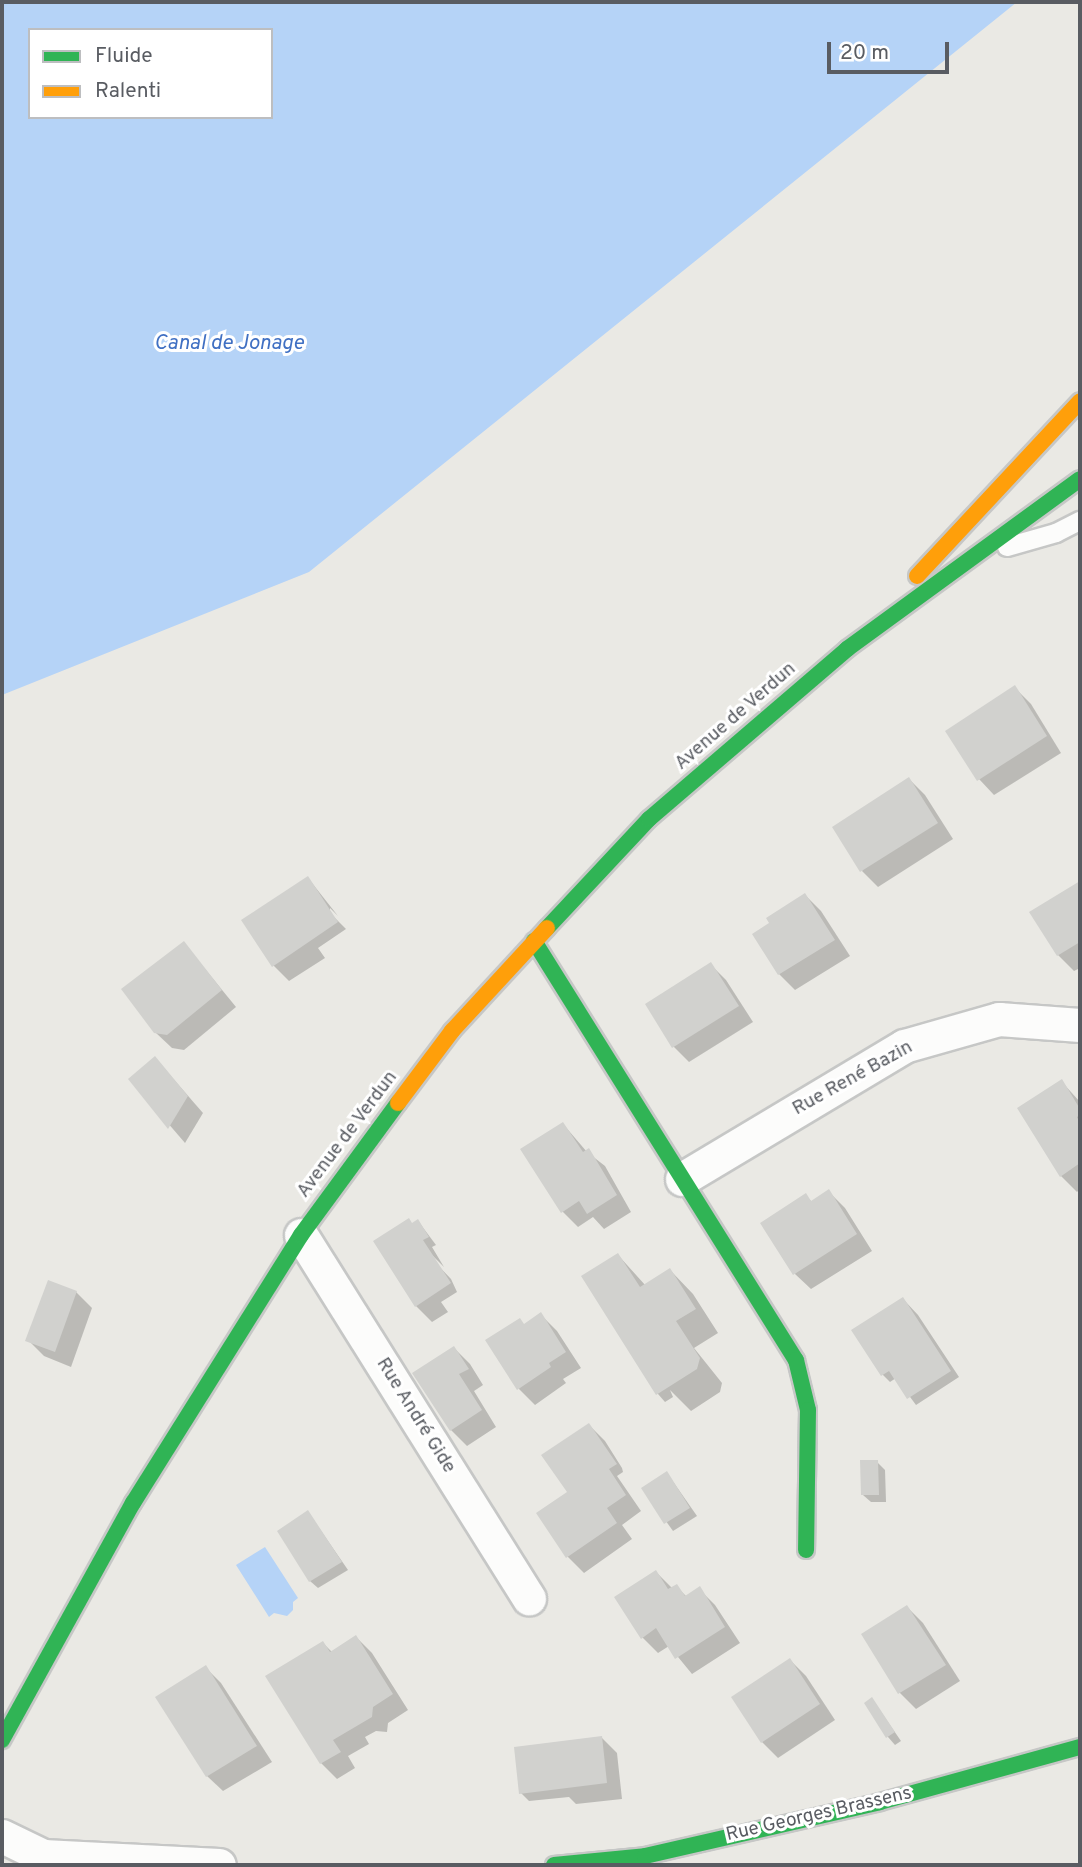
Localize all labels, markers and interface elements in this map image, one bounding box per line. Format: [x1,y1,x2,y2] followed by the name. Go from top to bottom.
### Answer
[28,28,273,119] legend
[830,28,953,72] scale bar
[840,40,889,67] text: 20 m
[95,43,153,70] text: Fluide
[95,78,161,105] text: Ralenti
[154,331,304,357] water label: Canal de Jonage
[671,658,801,776] street label: Avenue de Verdun
[789,1037,917,1121] street label: Rue René Bazin
[293,1067,403,1203] street label: Avenue de Verdun
[370,1354,460,1478] street label: Rue André Gide
[724,1783,914,1847] street label: Rue Georges Brassens

